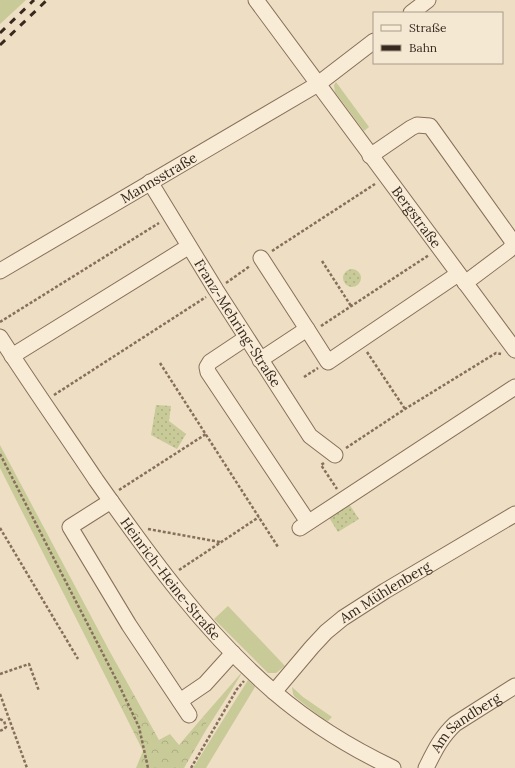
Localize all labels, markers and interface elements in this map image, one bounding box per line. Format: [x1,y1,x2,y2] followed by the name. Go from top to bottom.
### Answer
[373,12,503,64] legend
[409,20,447,35] text: Straße
[409,40,437,55] text: Bahn
[117,148,201,207] street label: Mannsstraße
[388,183,446,252] street label: Bergstraße
[190,256,285,391] street label: Franz-Mehring-Straße
[116,514,225,644] street label: Heinrich-Heine-Straße
[335,557,434,627] street label: Am Mühlenberg
[426,688,504,757] street label: Am Sandberg

